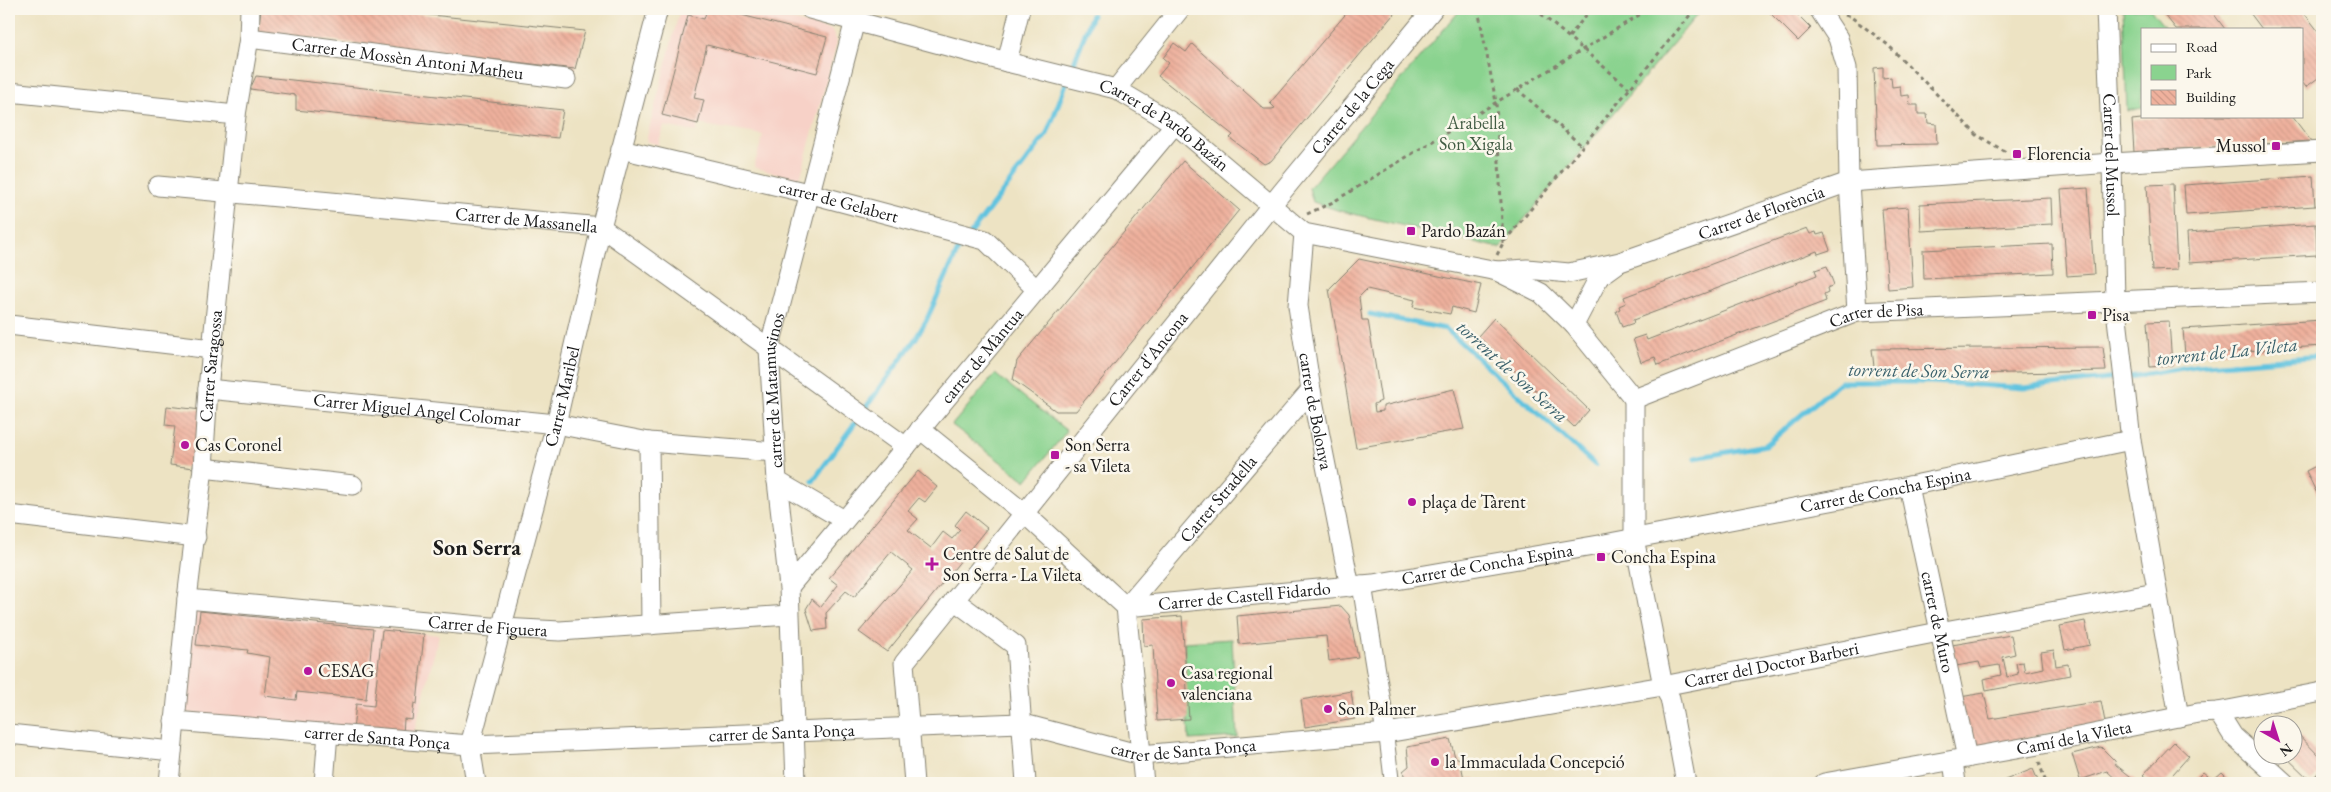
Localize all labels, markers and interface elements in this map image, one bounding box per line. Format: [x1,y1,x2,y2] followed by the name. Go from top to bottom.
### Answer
[2141,28,2304,118] legend
[290,32,526,84] street label: Carrer de Mossèn Antoni Matheu
[2186,37,2218,56] text: Road
[1306,53,1399,159] street label: Carrer de la Cega
[2186,63,2213,82] text: Park
[1097,73,1235,176] street label: Carrer de Pardo Bazán
[2186,87,2236,106] text: Building
[2098,93,2125,217] street label: Carrer del Mussol
[1439,111,1514,155] park label: Arabella Son Xigala
[2216,134,2266,157] place label: Mussol
[2270,140,2282,152] marker: Mussol
[2027,142,2092,165] place label: Florencia
[2011,148,2023,160] marker: Florencia
[777,175,901,228] street label: carrer de Gelabert
[1695,179,1828,245] street label: Carrer de Florència
[454,202,599,238] street label: Carrer de Massanella
[1421,219,1506,242] place label: Pardo Bazán
[1405,225,1417,237] marker: Pardo Bazán
[1825,297,1925,333] street label: Carrer de Pisa
[935,302,1028,408] street label: carrer de Màntua
[2102,303,2130,326] place label: Pisa
[1102,306,1193,411] street label: Carrer d'Ancona
[194,308,227,423] street label: Carrer Saragossa
[2086,309,2098,321] marker: Pisa
[757,310,789,469] street label: carrer de Matamusinos
[1452,315,1574,428] water label: torrent de Son Serra
[2155,332,2299,371] water label: torrent de La Vileta
[538,344,584,449] street label: Carrer Maribel
[1294,351,1339,473] street label: carrer de Bolonya
[1848,357,1990,384] water label: torrent de Son Serra
[312,388,522,431] street label: Carrer Miguel Angel Colomar
[195,433,282,456] place label: Cas Coronel
[1065,433,1131,477] place label: Son Serra - sa Vileta
[179,439,191,451] marker: Cas Coronel
[1049,449,1061,461] marker: Son Serra - sa Vileta
[1174,449,1262,547] street label: Carrer Stradella
[1798,461,1973,518] street label: Carrer de Concha Espina
[1422,490,1526,513] place label: plaça de Tàrent
[1406,496,1418,508] marker: plaça de Tàrent
[433,533,521,562] district label: Son Serra
[1400,538,1575,590] street label: Carrer de Concha Espina
[943,542,1083,586] place label: Centre de Salut de Son Serra - La Vileta
[1611,545,1717,568] place label: Concha Espina
[1595,551,1607,563] marker: Concha Espina
[925,557,939,571] marker: Centre de Salut de Son Serra - La Vileta
[1916,569,1961,675] street label: carrer de Muro
[1157,576,1332,615] street label: Carrer de Castell Fidardo
[427,609,549,641] street label: Carrer de Figuera
[1682,636,1861,693] street label: Carrer del Doctor Barberi
[318,659,374,682] place label: CESAG
[1181,661,1273,705] place label: Casa regional valenciana
[302,665,314,677] marker: CESAG
[1165,677,1177,689] marker: Casa regional valenciana
[1338,697,1416,720] place label: Son Palmer
[1322,703,1334,715] marker: Son Palmer
[2014,714,2134,760] street label: Camí de la Vileta
[2254,714,2304,764] north arrow
[708,718,856,746] street label: carrer de Santa Ponça
[304,720,452,754] street label: carrer de Santa Ponça
[1109,733,1258,766] street label: carrer de Santa Ponça
[2276,740,2296,761] text: N
[1445,750,1625,773] place label: la Immaculada Concepció
[1429,756,1441,768] marker: la Immaculada Concepció

